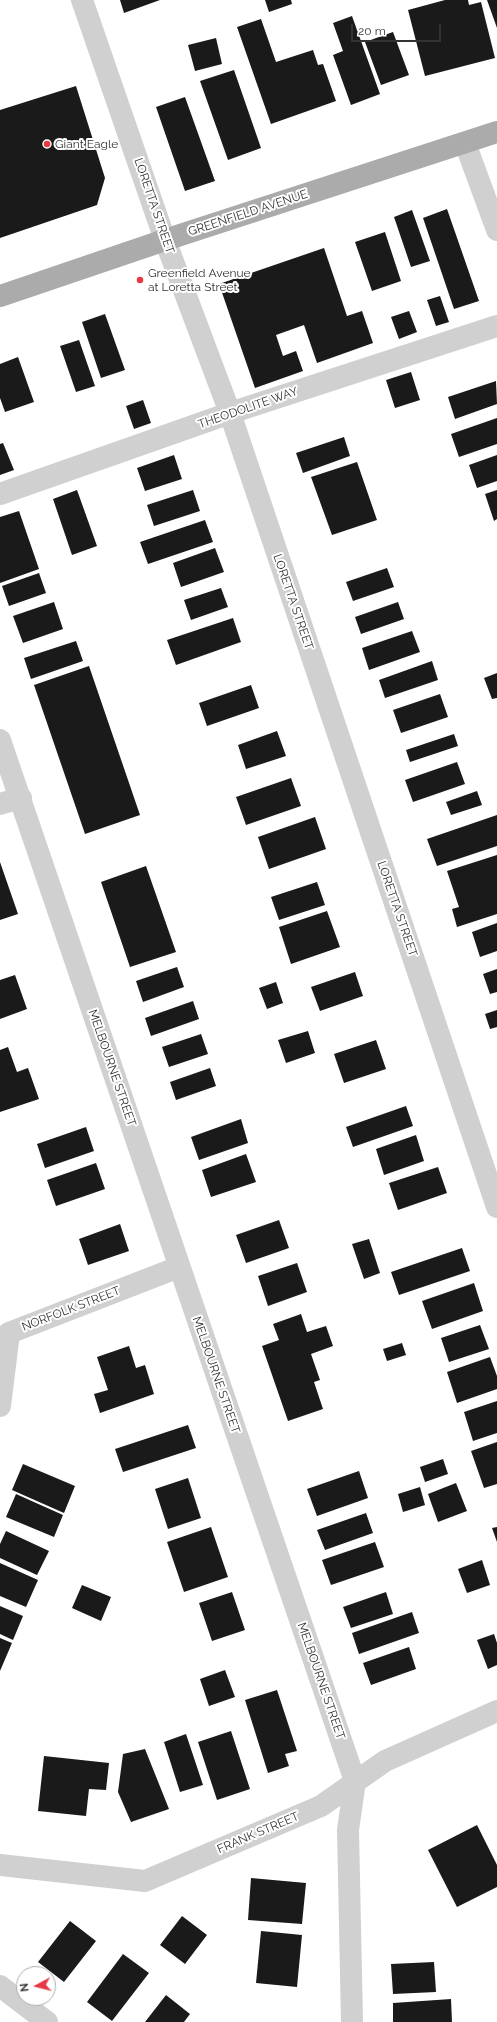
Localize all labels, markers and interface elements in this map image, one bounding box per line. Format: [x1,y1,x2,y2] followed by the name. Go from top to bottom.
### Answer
[353,16,443,42] scale bar
[358,24,386,38] text: 20 m
[55,137,118,151] place label: Giant Eagle
[42,139,52,149] marker: Giant Eagle
[131,156,177,256] street label: LORETTA STREET
[186,187,310,239] street label: GREENFIELD AVENUE
[148,266,251,294] place label: Greenfield Avenue at Loretta Street
[135,275,145,285] marker: Greenfield Avenue at Loretta Street
[196,384,300,432] street label: THEODOLITE WAY
[270,552,316,652] street label: LORETTA STREET
[374,859,420,959] street label: LORETTA STREET
[85,1008,139,1128] street label: MELBOURNE STREET
[20,1284,122,1334] street label: NORFOLK STREET
[189,1315,243,1435] street label: MELBOURNE STREET
[294,1621,348,1741] street label: MELBOURNE STREET
[215,1809,301,1857] street label: FRANK STREET
[16,1966,56,2006] north arrow
[18,1982,32,1992] text: N

